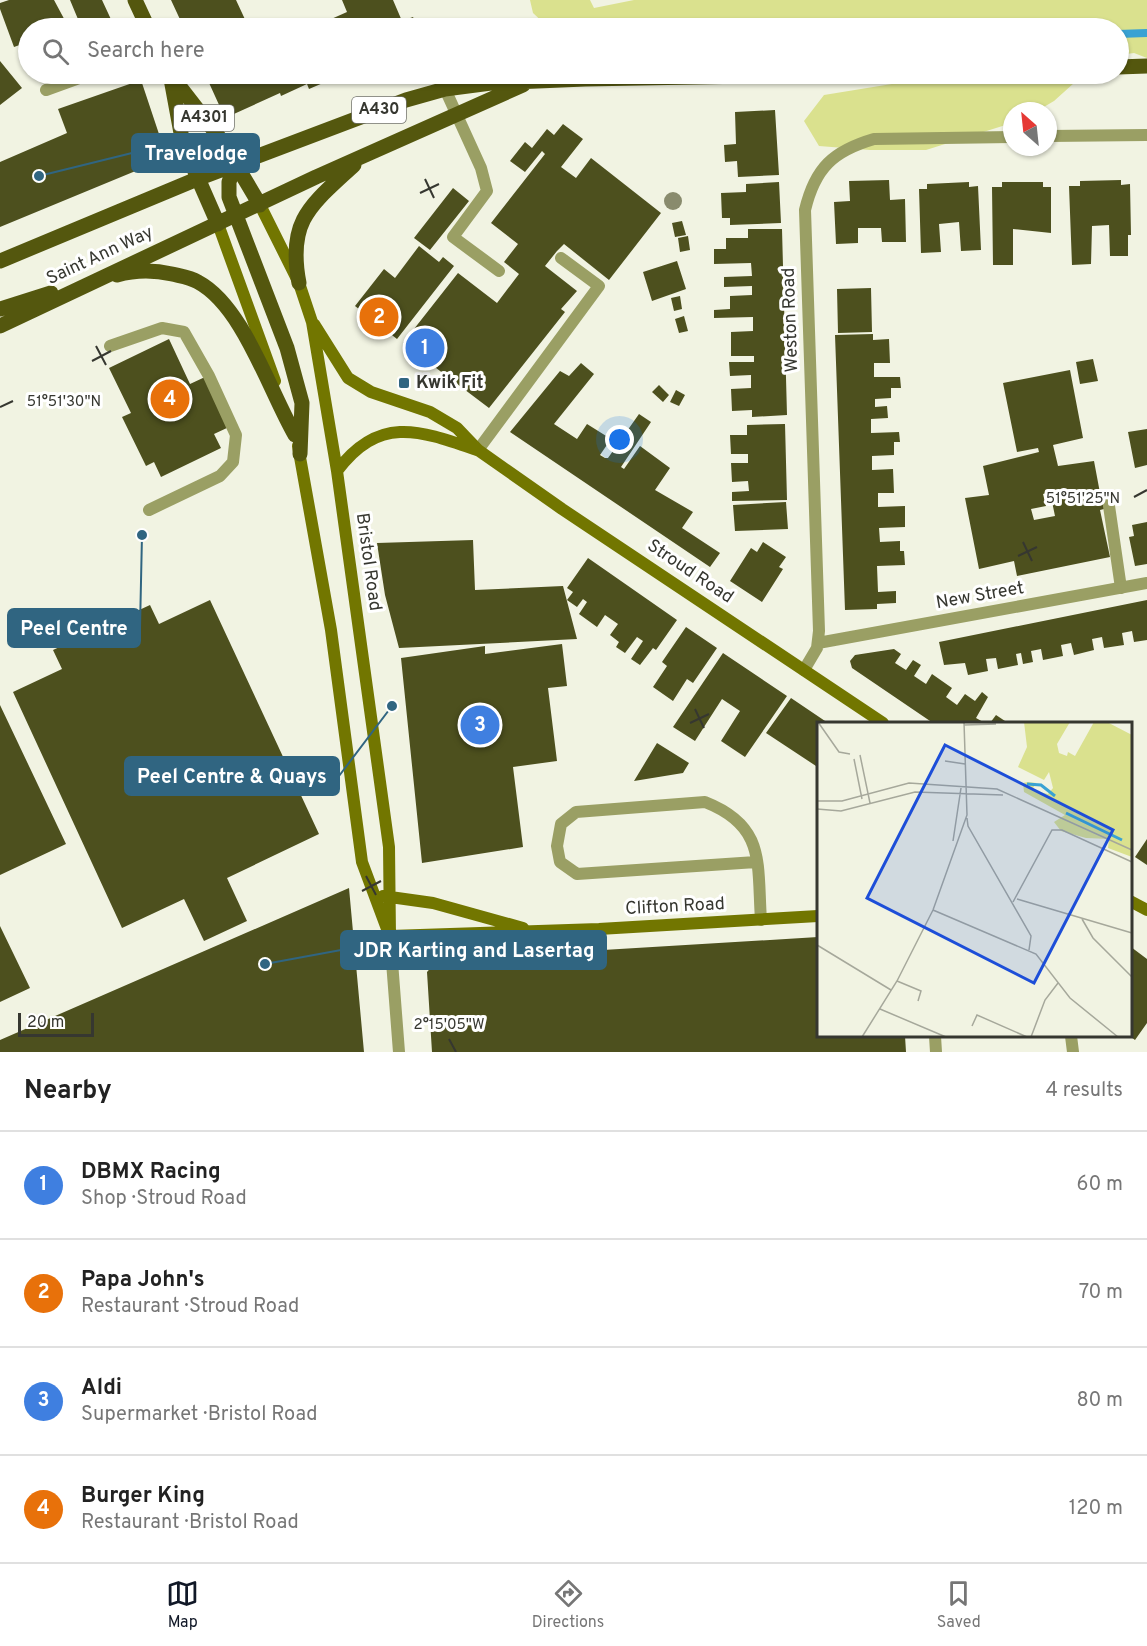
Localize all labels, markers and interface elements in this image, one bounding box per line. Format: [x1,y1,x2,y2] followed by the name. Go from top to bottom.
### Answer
[18,18,1129,84] search box
[39,35,72,68] icon: search
[87,38,205,65] text: Search here
[352,97,406,123] road number: A430
[1003,102,1057,156] north arrow
[174,105,234,131] road number: A4301
[132,134,259,172] callout: Travelodge
[144,142,248,168] text: Travelodge
[43,221,157,291] street label: Saint Ann Way
[778,267,804,373] street label: Weston Road
[360,294,398,340] pin: 2
[406,326,444,370] pin: 1
[416,372,484,395] place label: Kwik Fit
[150,376,190,422] pin: 4
[397,376,411,390] marker: Kwik Fit
[27,393,101,412] text: 51°51'30"N
[605,425,634,454] your location
[1046,490,1120,509] text: 51°51'25"N
[350,511,386,613] street label: Bristol Road
[642,535,738,609] street label: Stroud Road
[934,577,1026,615] street label: New Street
[8,609,140,647] callout: Peel Centre
[20,617,128,643] text: Peel Centre
[460,702,500,748] pin: 3
[817,722,1132,1037] inset map
[125,757,339,795] callout: Peel Centre & Quays
[137,765,327,791] text: Peel Centre & Quays
[625,893,725,921] street label: Clifton Road
[341,931,606,969] callout: JDR Karting and Lasertag
[354,939,595,965] text: JDR Karting and Lasertag
[18,1010,94,1038] scale bar
[27,1013,64,1033] text: 20 m
[413,1016,485,1035] text: 2°15'05"W
[24,1075,112,1108] text: Nearby
[1046,1078,1123,1104] text: 4 results
[81,1159,221,1186] text: DBMX Racing
[40,1172,48,1198] text: 1
[1077,1172,1123,1198] text: 60 m
[81,1186,247,1212] text: Shop · Stroud Road
[81,1267,205,1294] text: Papa John's
[37,1280,50,1306] text: 2
[1079,1280,1123,1306] text: 70 m
[81,1294,299,1320] text: Restaurant · Stroud Road
[81,1375,122,1402] text: Aldi
[38,1388,50,1414] text: 3
[1077,1388,1123,1414] text: 80 m
[81,1402,318,1428] text: Supermarket · Bristol Road
[81,1483,205,1510] text: Burger King
[37,1496,50,1522] text: 4
[1069,1496,1123,1522] text: 120 m
[81,1510,299,1536] text: Restaurant · Bristol Road
[166,1577,199,1633] tab: Map
[532,1577,604,1633] tab: Directions
[937,1577,981,1633] tab: Saved

